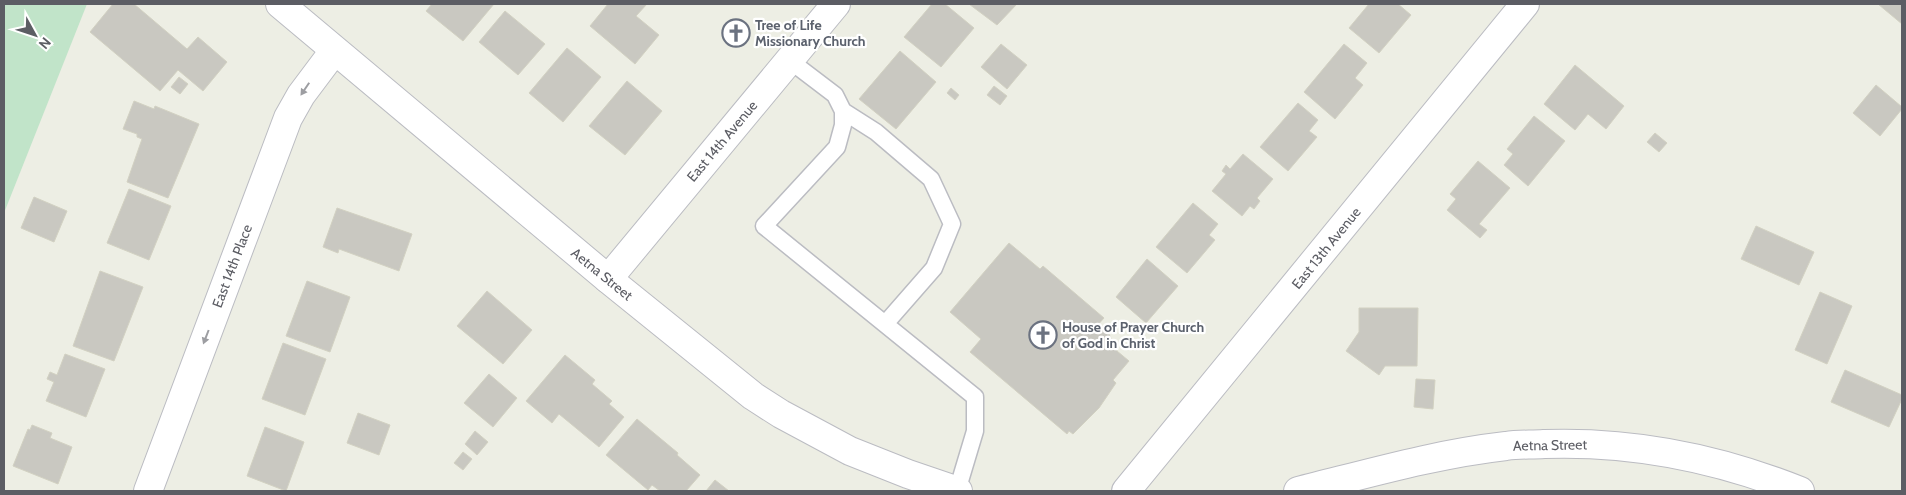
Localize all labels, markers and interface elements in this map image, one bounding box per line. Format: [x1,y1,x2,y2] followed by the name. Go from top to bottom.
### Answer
[10,10,60,60] north arrow
[755,16,866,50] place label: Tree of Life Missionary Church
[721,18,751,48] church icon: Tree of Life Missionary Church
[35,34,55,53] text: N
[300,83,310,96] one-way arrow
[683,97,761,185] street label: East 14th Avenue
[1287,203,1365,293] street label: East 13th Avenue
[208,222,256,310] street label: East 14th Place
[568,244,637,304] street label: Aetna Street
[1062,318,1204,352] place label: House of Prayer Church of God in Christ
[1028,320,1058,350] church icon: House of Prayer Church of God in Christ
[202,330,209,345] one-way arrow
[1513,435,1587,455] street label: Aetna Street

